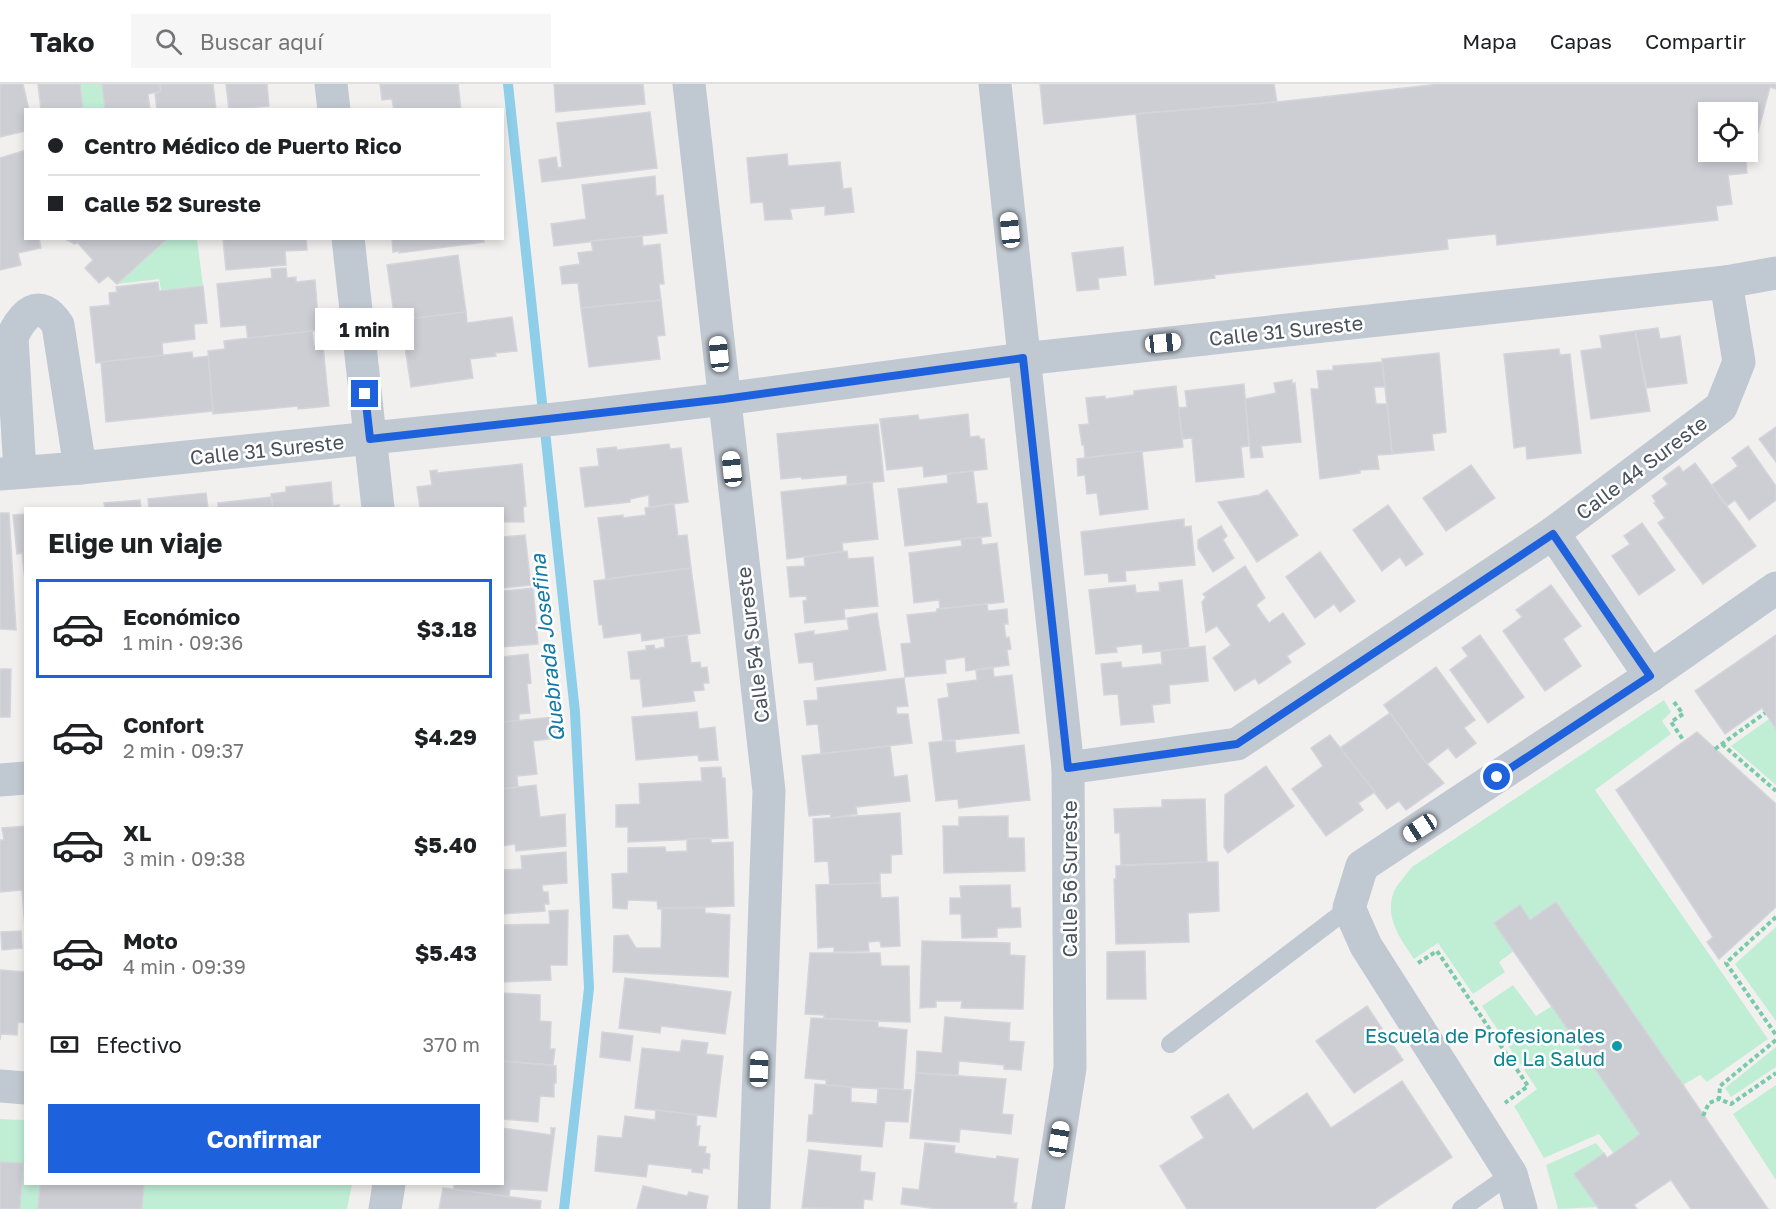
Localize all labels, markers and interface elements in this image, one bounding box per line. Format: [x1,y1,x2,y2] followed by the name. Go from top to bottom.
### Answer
[131,14,551,68] search box
[30,25,95,58] text: Tako
[152,25,185,58] icon: search
[200,28,323,55] text: Buscar aquí
[1462,28,1517,54] text: Mapa
[1550,28,1612,54] text: Capas
[1645,28,1746,54] text: Compartir
[1698,102,1758,162] map controls
[1698,102,1758,162] button: locate
[84,132,402,159] text: Centro Médico de Puerto Rico
[84,190,261,217] text: Calle 52 Sureste
[999,211,1021,249] car
[316,307,415,349] callout: 1 min
[1208,310,1364,350] street label: Calle 31 Sureste
[339,317,390,341] text: 1 min
[1144,332,1182,354] car
[708,335,730,373] car
[351,380,378,407] route end
[1571,410,1711,524] street label: Calle 44 Sureste
[189,429,345,469] street label: Calle 31 Sureste
[721,450,743,488] car
[48,527,222,559] text: Elige un viaje
[524,552,570,743] water label: Quebrada Josefina
[731,566,773,724] street label: Calle 54 Sureste
[51,602,105,656] icon: car
[123,603,240,630] text: Económico
[416,615,477,642] text: $3.18
[123,630,243,654] text: 1 min · 09:36
[51,710,105,764] icon: car
[123,711,204,738] text: Confort
[414,723,477,750] text: $4.29
[123,738,244,762] text: 2 min · 09:37
[1483,763,1510,790] route start
[1057,800,1081,958] street label: Calle 56 Sureste
[1400,811,1440,845] car
[51,818,105,872] icon: car
[123,819,151,846] text: XL
[414,831,477,858] text: $5.40
[123,846,245,870] text: 3 min · 09:38
[51,926,105,980] icon: car
[123,927,178,954] text: Moto
[415,939,477,966] text: $5.43
[123,954,246,978] text: 4 min · 09:39
[1365,1023,1605,1070] place label: Escuela de Profesionales de La Salud
[48,1028,81,1061] icon: cash
[96,1031,182,1058] text: Efectivo
[423,1032,480,1056] text: 370 m
[1610,1039,1624,1053] marker: Escuela de Profesionales de La Salud
[749,1051,769,1087] car
[48,1104,480,1173] button: Confirmar
[1047,1120,1071,1158] car

